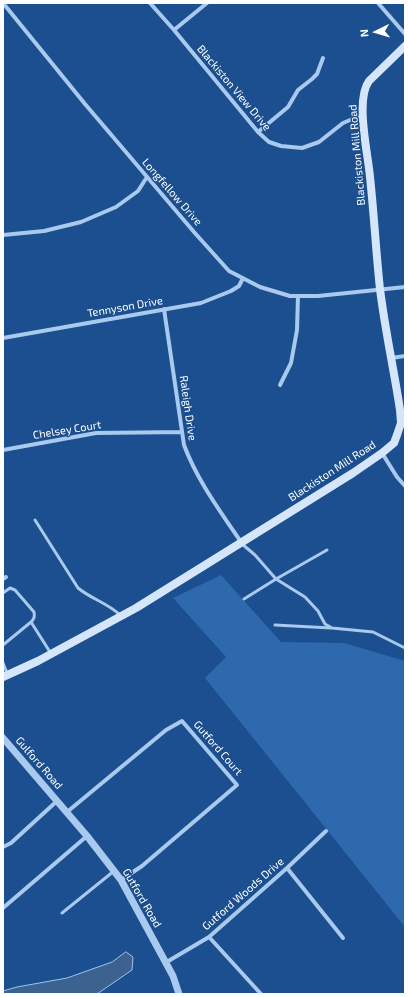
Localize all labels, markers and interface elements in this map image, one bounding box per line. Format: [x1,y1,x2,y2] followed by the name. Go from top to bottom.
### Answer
[356,12,396,52] north arrow
[357,29,370,38] text: N
[194,43,274,133] street label: Blackiston View Drive
[346,104,368,206] street label: Blackiston Mill Road
[139,156,205,228] street label: Longfellow Drive
[86,294,164,320] street label: Tennyson Drive
[177,374,199,442] street label: Raleigh Drive
[32,418,102,442] street label: Chelsey Court
[286,438,378,504] street label: Blackiston Mill Road
[191,718,245,778] street label: Gutford Court
[13,734,65,792] street label: Gulford Road
[199,855,287,933] street label: Gutford Woods Drive
[120,866,164,930] street label: Gutford Road

